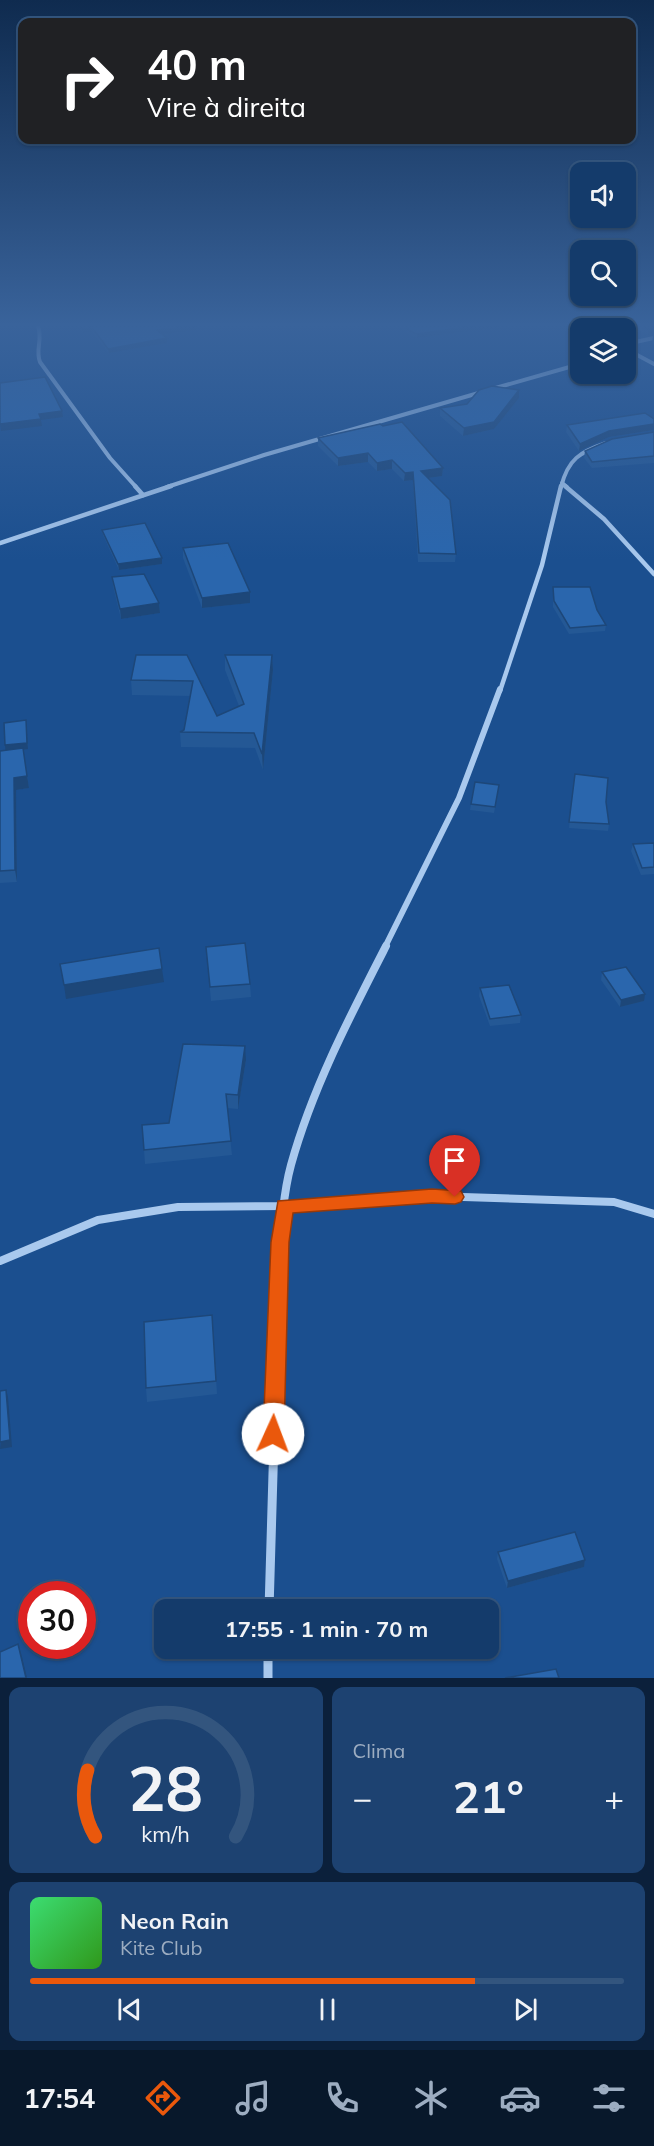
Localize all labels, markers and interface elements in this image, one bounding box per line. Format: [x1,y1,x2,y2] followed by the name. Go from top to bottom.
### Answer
[147,38,247,91] text: 40 m
[48,42,126,120] icon: right
[147,90,306,124] text: Vire à direita
[570,162,636,384] map controls
[570,162,636,228] button: sound
[570,240,636,306] button: search
[570,318,636,384] button: layers
[429,1135,480,1197] pin
[438,1144,471,1177] icon: arrive
[241,1402,305,1466] position arrow
[18,1581,96,1659] speed limit sign: 30
[225,1615,428,1643] text: 17:55 · 1 min · 70 m
[353,1738,405,1763] text: Clima
[128,1748,203,1827] text: 28
[453,1768,524,1824] text: 21°
[353,1777,372,1818] text: −
[604,1777,624,1818] text: +
[141,1820,190,1847] text: km/h
[120,1907,229,1935] text: Neon Rain
[120,1935,202,1960] text: Kite Club
[113,1993,146,2026] icon: previous
[311,1993,344,2026] icon: pause
[509,1993,542,2026] icon: next
[142,2077,184,2119] icon: directions
[232,2077,274,2119] icon: music
[321,2077,363,2119] icon: phone
[410,2077,452,2119] icon: climate
[499,2077,541,2119] icon: car
[588,2077,630,2119] icon: filters
[24,2081,95,2115] text: 17:54

